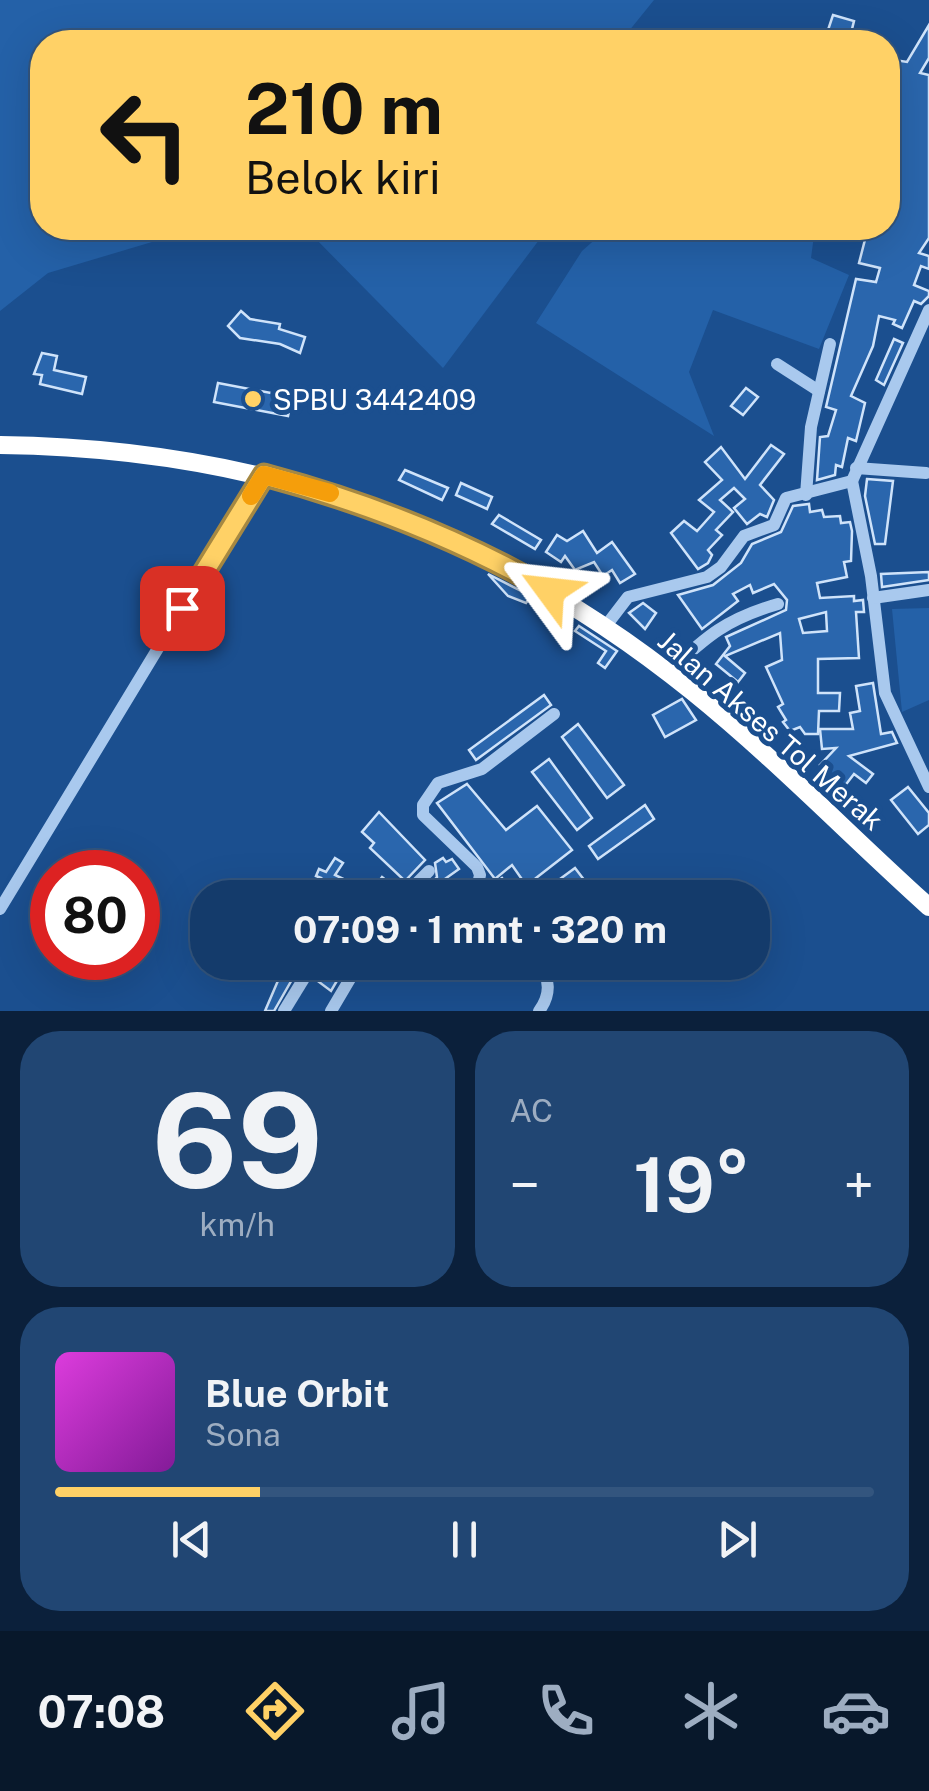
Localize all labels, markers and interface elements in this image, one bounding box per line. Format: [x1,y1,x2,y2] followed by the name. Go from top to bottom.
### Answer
[245,67,443,150] text: 210 m
[80,70,210,200] icon: left
[245,151,440,204] text: Belok kiri
[273,383,476,416] place label: SPBU 3442409
[242,388,264,410] marker: SPBU 3442409
[498,539,602,643] position arrow
[140,566,225,651] pin
[155,581,210,636] icon: arrive
[652,623,890,837] street label: Jalan Akses Tol Merak
[30,850,160,980] speed limit sign: 80
[293,907,667,952] text: 07:09 · 1 mnt · 320 m
[152,1065,323,1217] text: 69
[510,1092,553,1129] text: AC
[633,1141,750,1229] text: 19°
[510,1153,540,1217] text: −
[843,1153,874,1217] text: +
[200,1206,275,1243] text: km/h
[205,1371,389,1416] text: Blue Orbit
[205,1416,281,1453] text: Sona
[164,1512,219,1567] icon: previous
[437,1512,492,1567] icon: pause
[710,1512,765,1567] icon: next
[240,1676,310,1746] icon: directions
[386,1676,456,1746] icon: music
[531,1676,601,1746] icon: phone
[676,1676,746,1746] icon: climate
[821,1676,891,1746] icon: car
[38,1685,165,1738] text: 07:08

